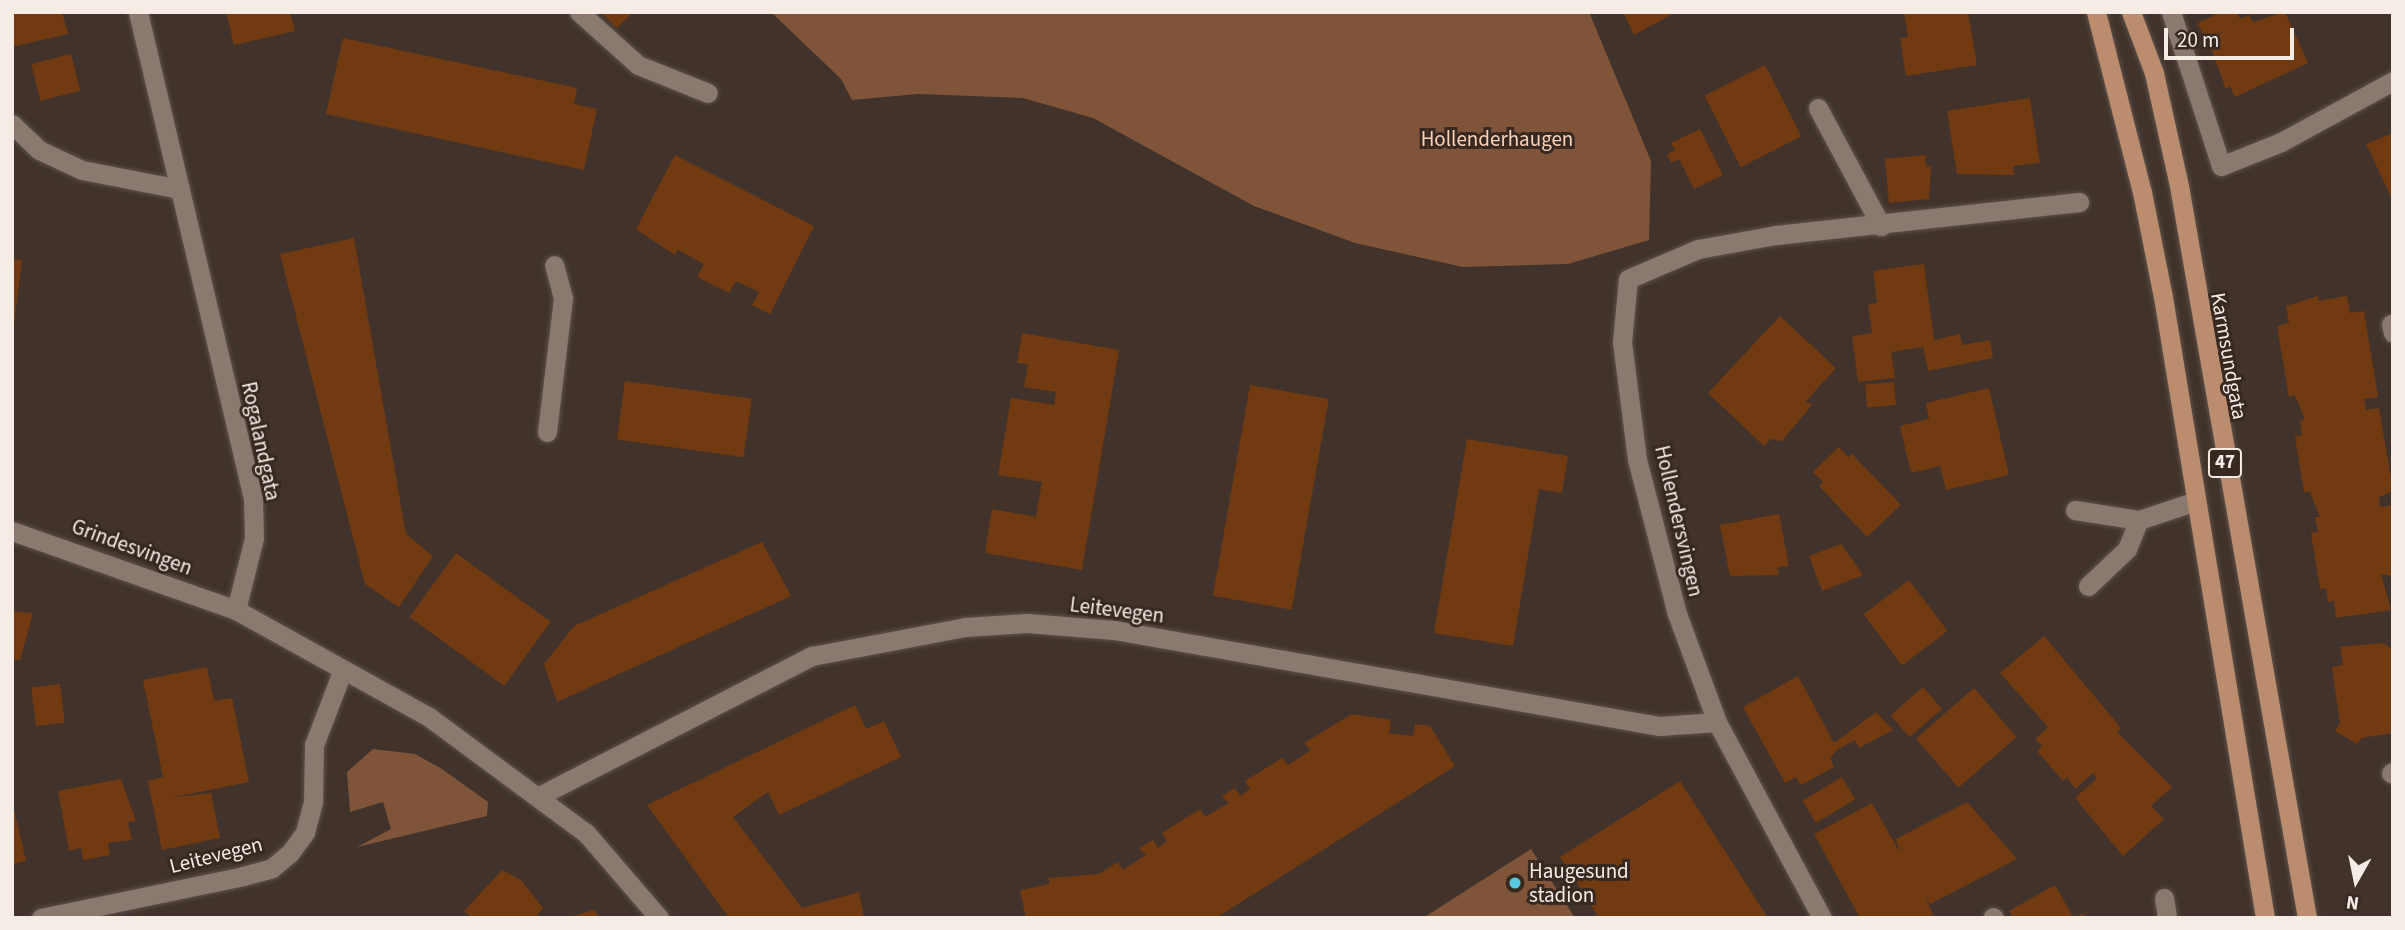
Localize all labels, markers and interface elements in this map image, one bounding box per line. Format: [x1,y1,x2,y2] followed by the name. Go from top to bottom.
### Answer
[2167,14,2296,58] scale bar
[2177,25,2219,55] text: 20 m
[1421,126,1573,152] park label: Hollenderhaugen
[2205,290,2253,422] street label: Karmsundgata
[236,379,286,503] street label: Rogalandgata
[1649,443,1709,599] street label: Hollendersvingen
[2208,447,2242,478] road number: 47
[68,514,196,580] street label: Grindesvingen
[1068,592,1166,628] street label: Leitevegen
[167,831,265,879] street label: Leitevegen
[2321,846,2391,916] north arrow
[1529,858,1629,908] place label: Haugesund stadion
[1507,875,1523,891] marker: Haugesund stadion
[2344,888,2361,917] text: N

